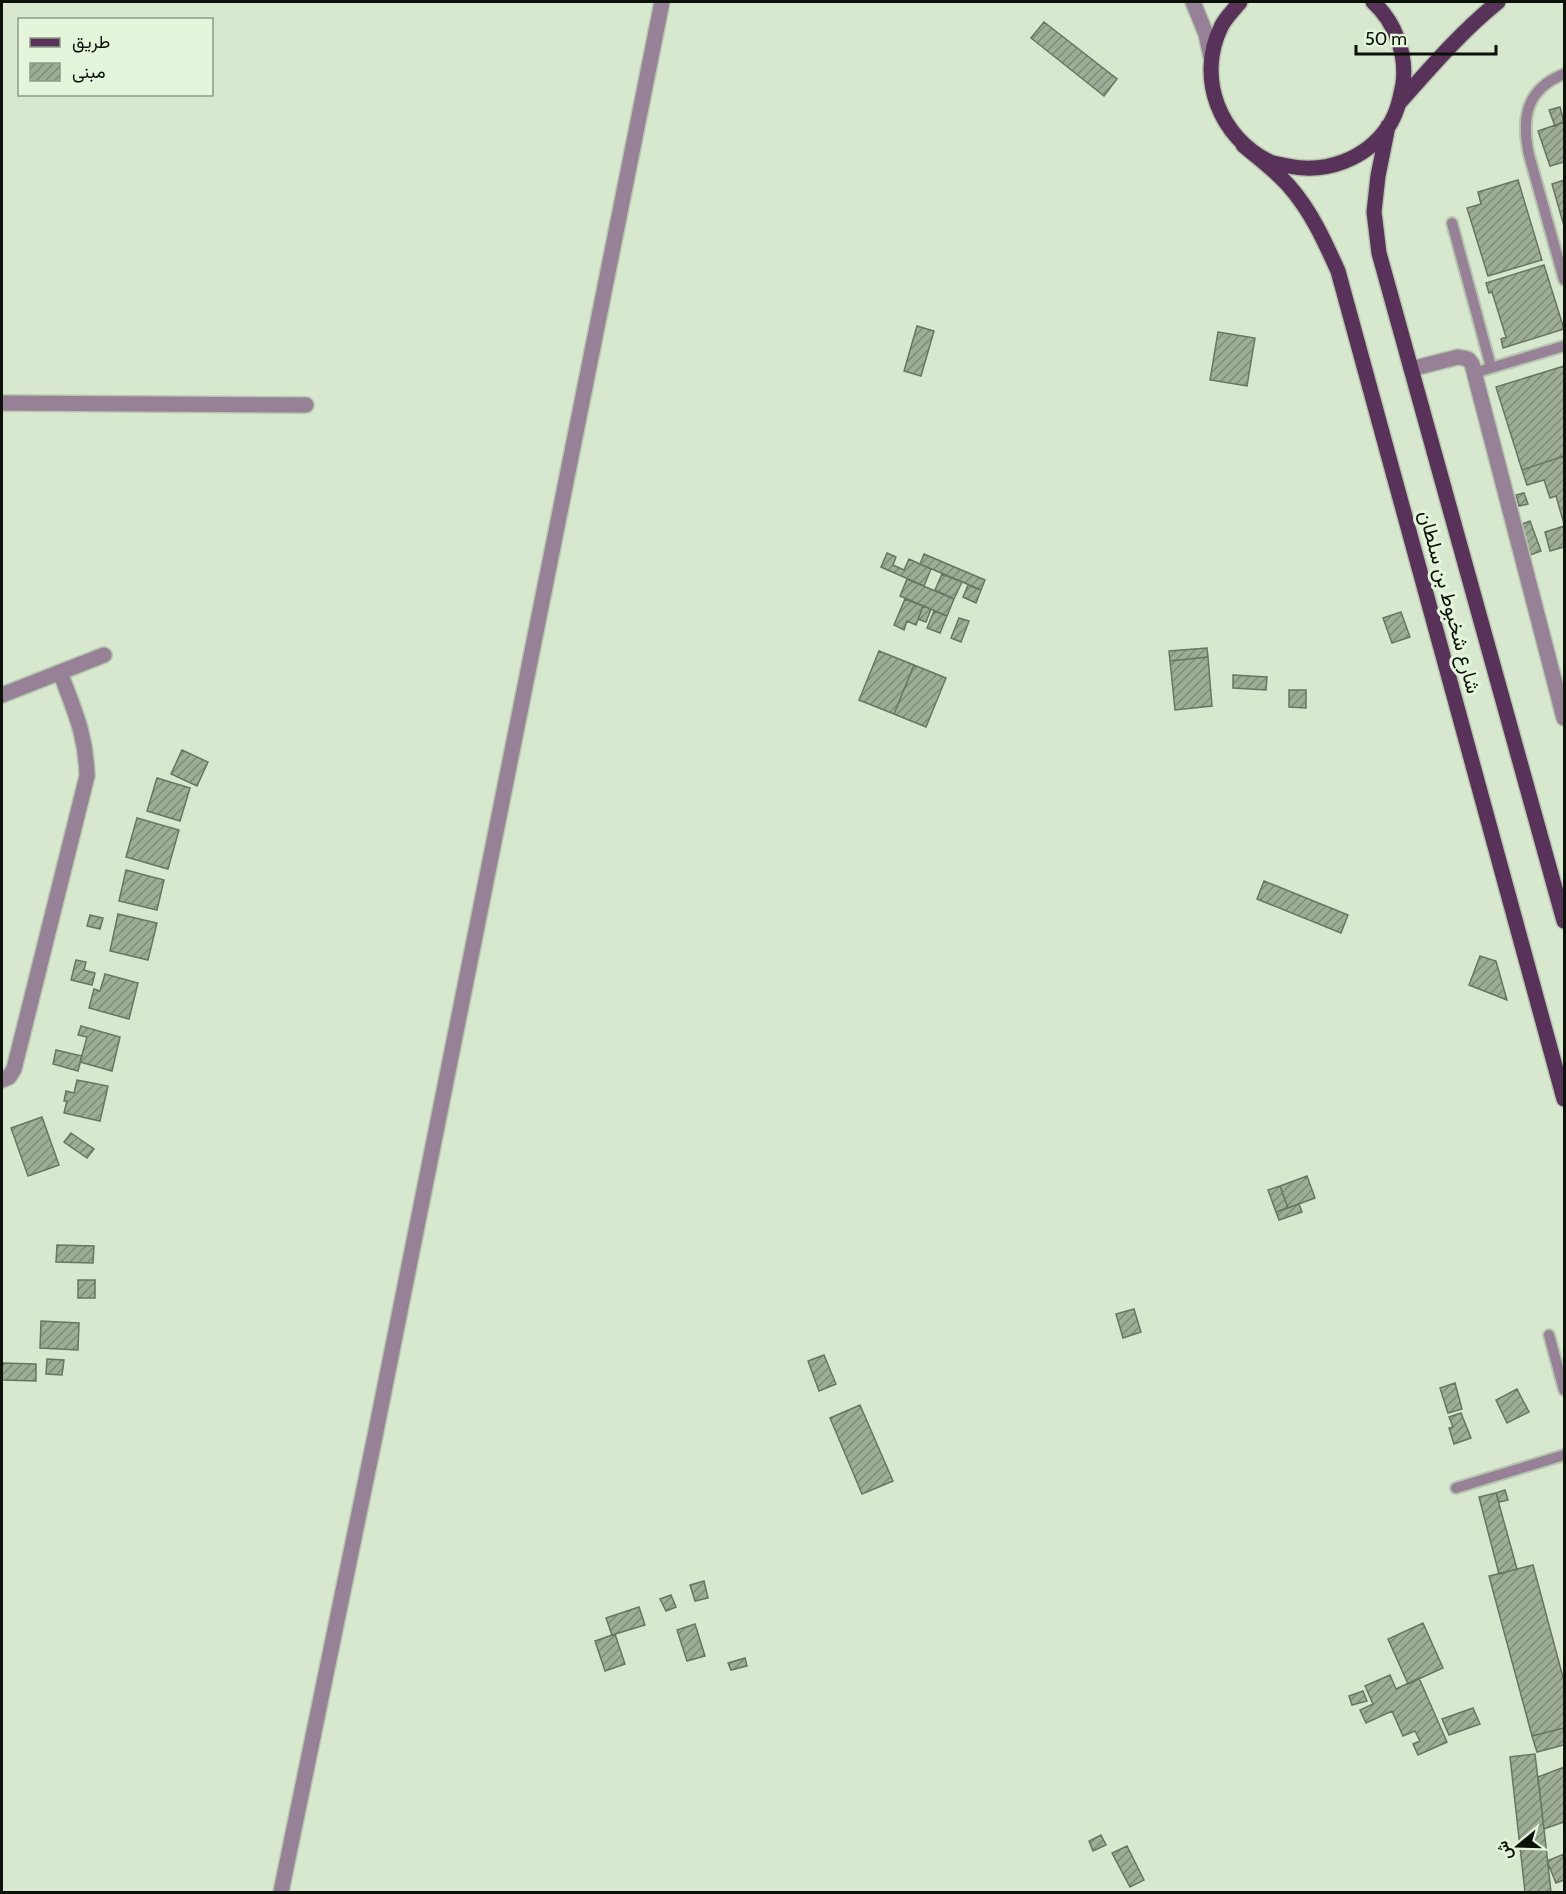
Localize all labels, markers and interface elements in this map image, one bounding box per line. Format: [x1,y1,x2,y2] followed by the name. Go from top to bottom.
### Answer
[18,18,213,96] legend
[1356,18,1496,56] scale bar
[1365,28,1407,50] text: 50 m
[72,31,110,53] text: طريق
[72,61,106,83] text: مبنى
[1412,508,1486,697] street label: شارع شخبوط بن سلطان
[1488,1816,1548,1876] north arrow
[1492,1839,1516,1863] text: ش

